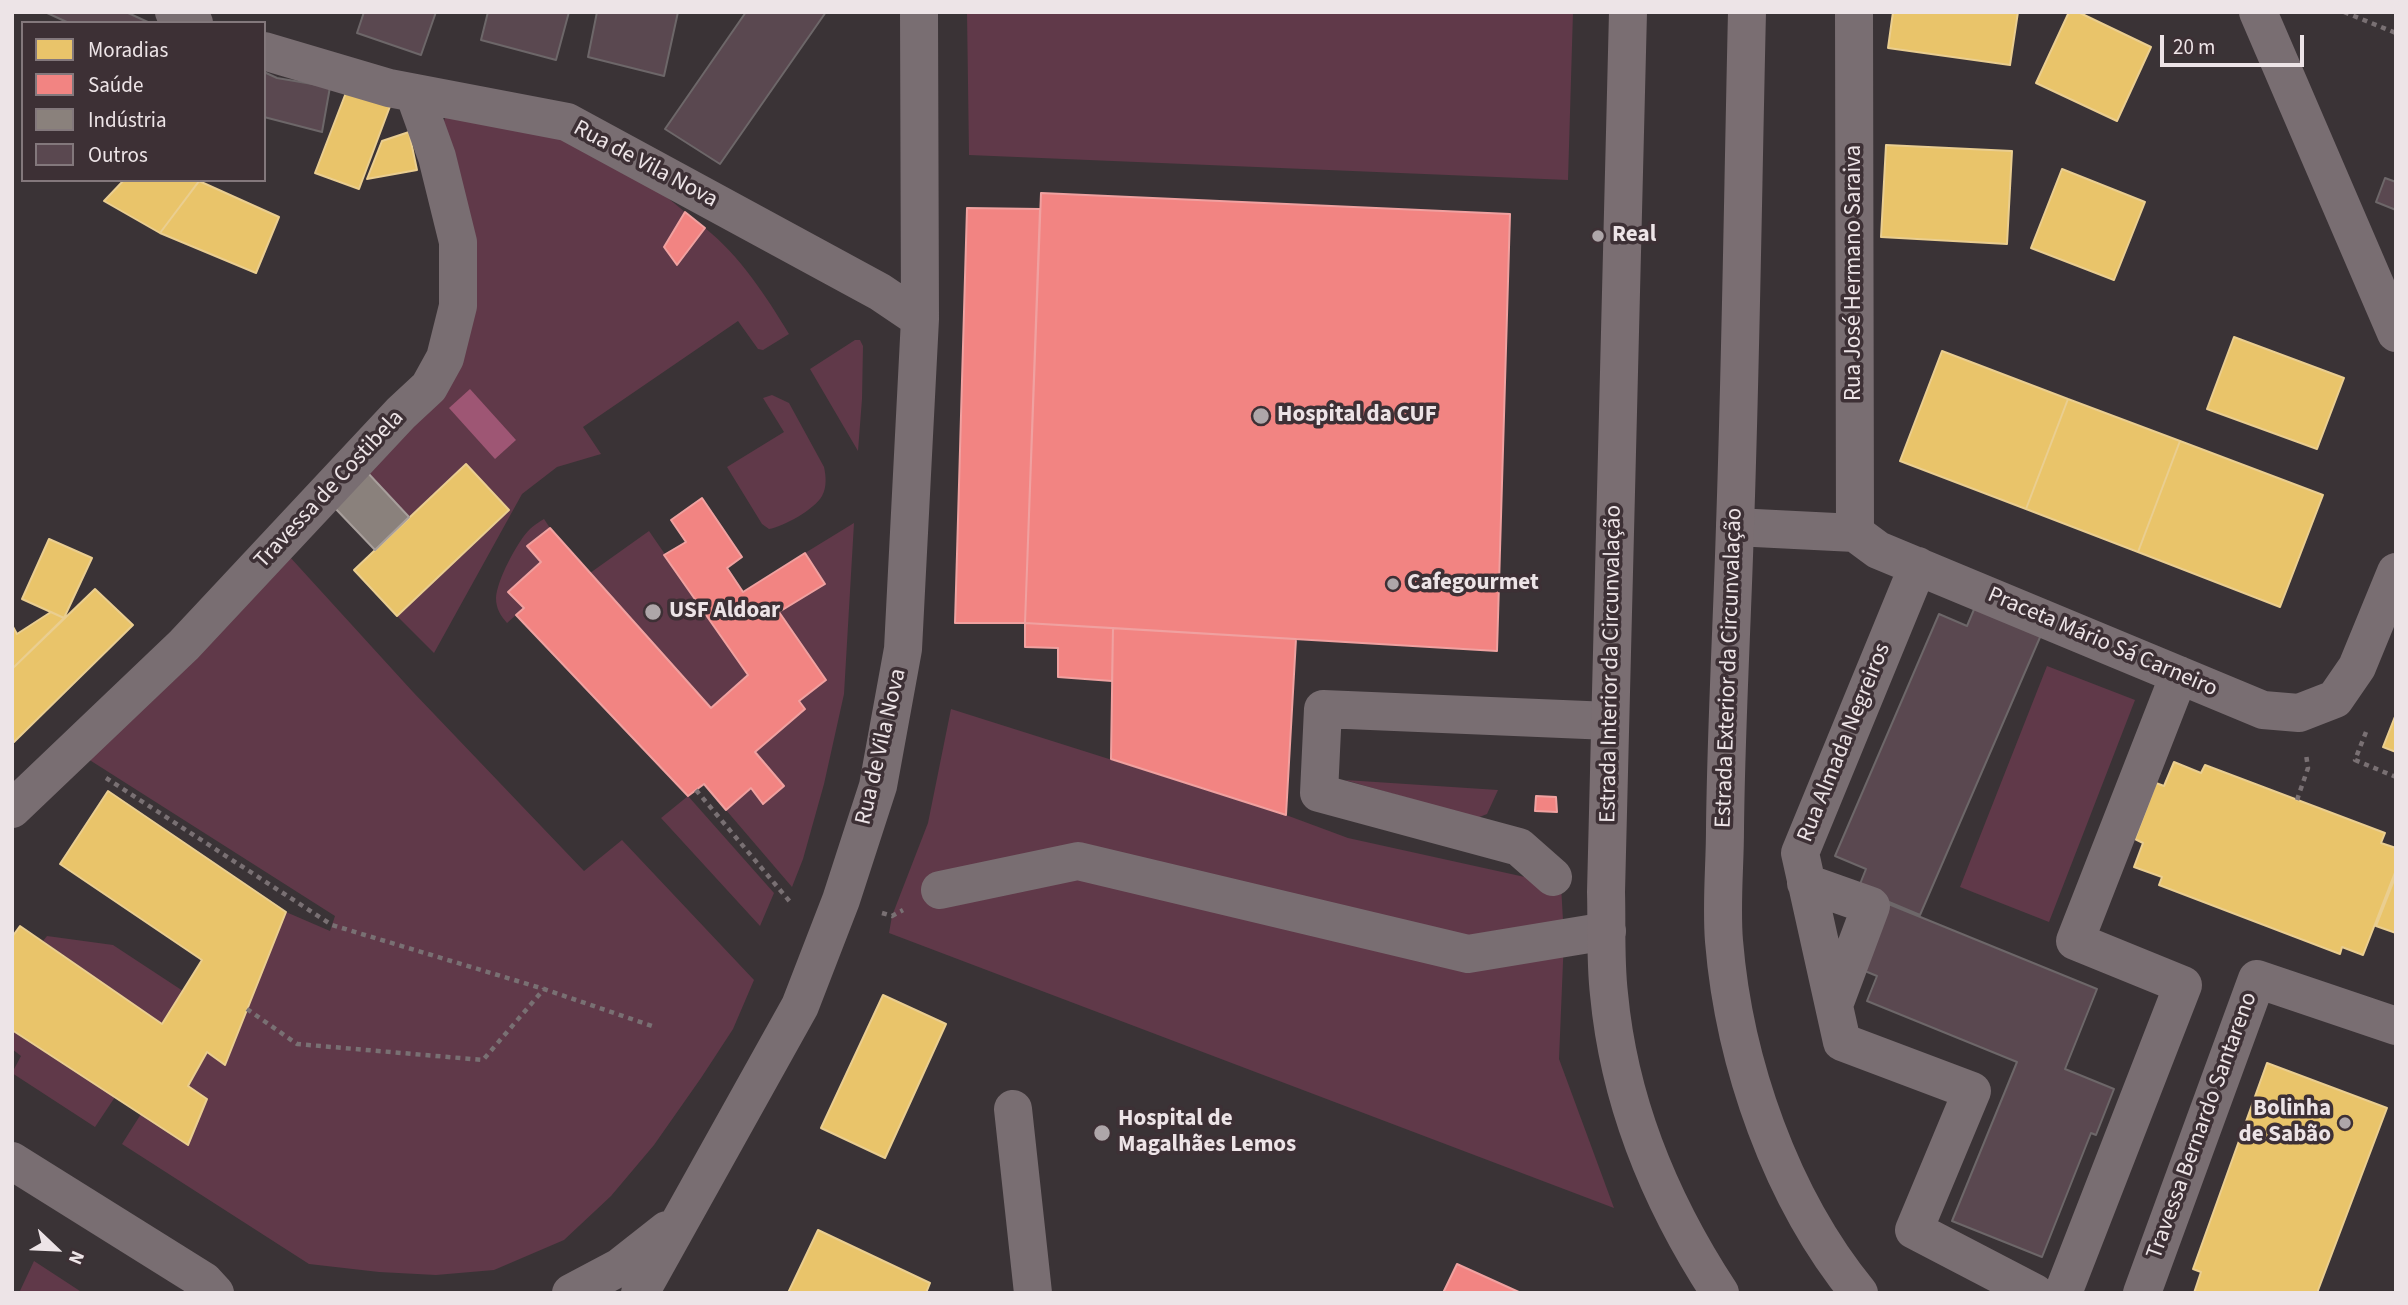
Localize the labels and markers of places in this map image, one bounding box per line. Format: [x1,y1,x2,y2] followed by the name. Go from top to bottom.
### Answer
[1612,222,1656,250] place label: Real
[1590,228,1606,244] marker: Real
[1277,402,1437,430] place label: Hospital da CUF
[1251,406,1271,426] marker: Hospital da CUF
[1407,570,1539,598] place label: Cafegourmet
[1385,576,1401,592] marker: Cafegourmet
[669,598,780,626] place label: USF Aldoar
[643,602,663,622] marker: USF Aldoar
[2239,1096,2331,1150] place label: Bolinha de Sabão
[1118,1106,1296,1160] place label: Hospital de Magalhães Lemos
[2337,1115,2353,1131] marker: Bolinha de Sabão
[1092,1123,1112,1143] marker: Hospital de Magalhães Lemos

